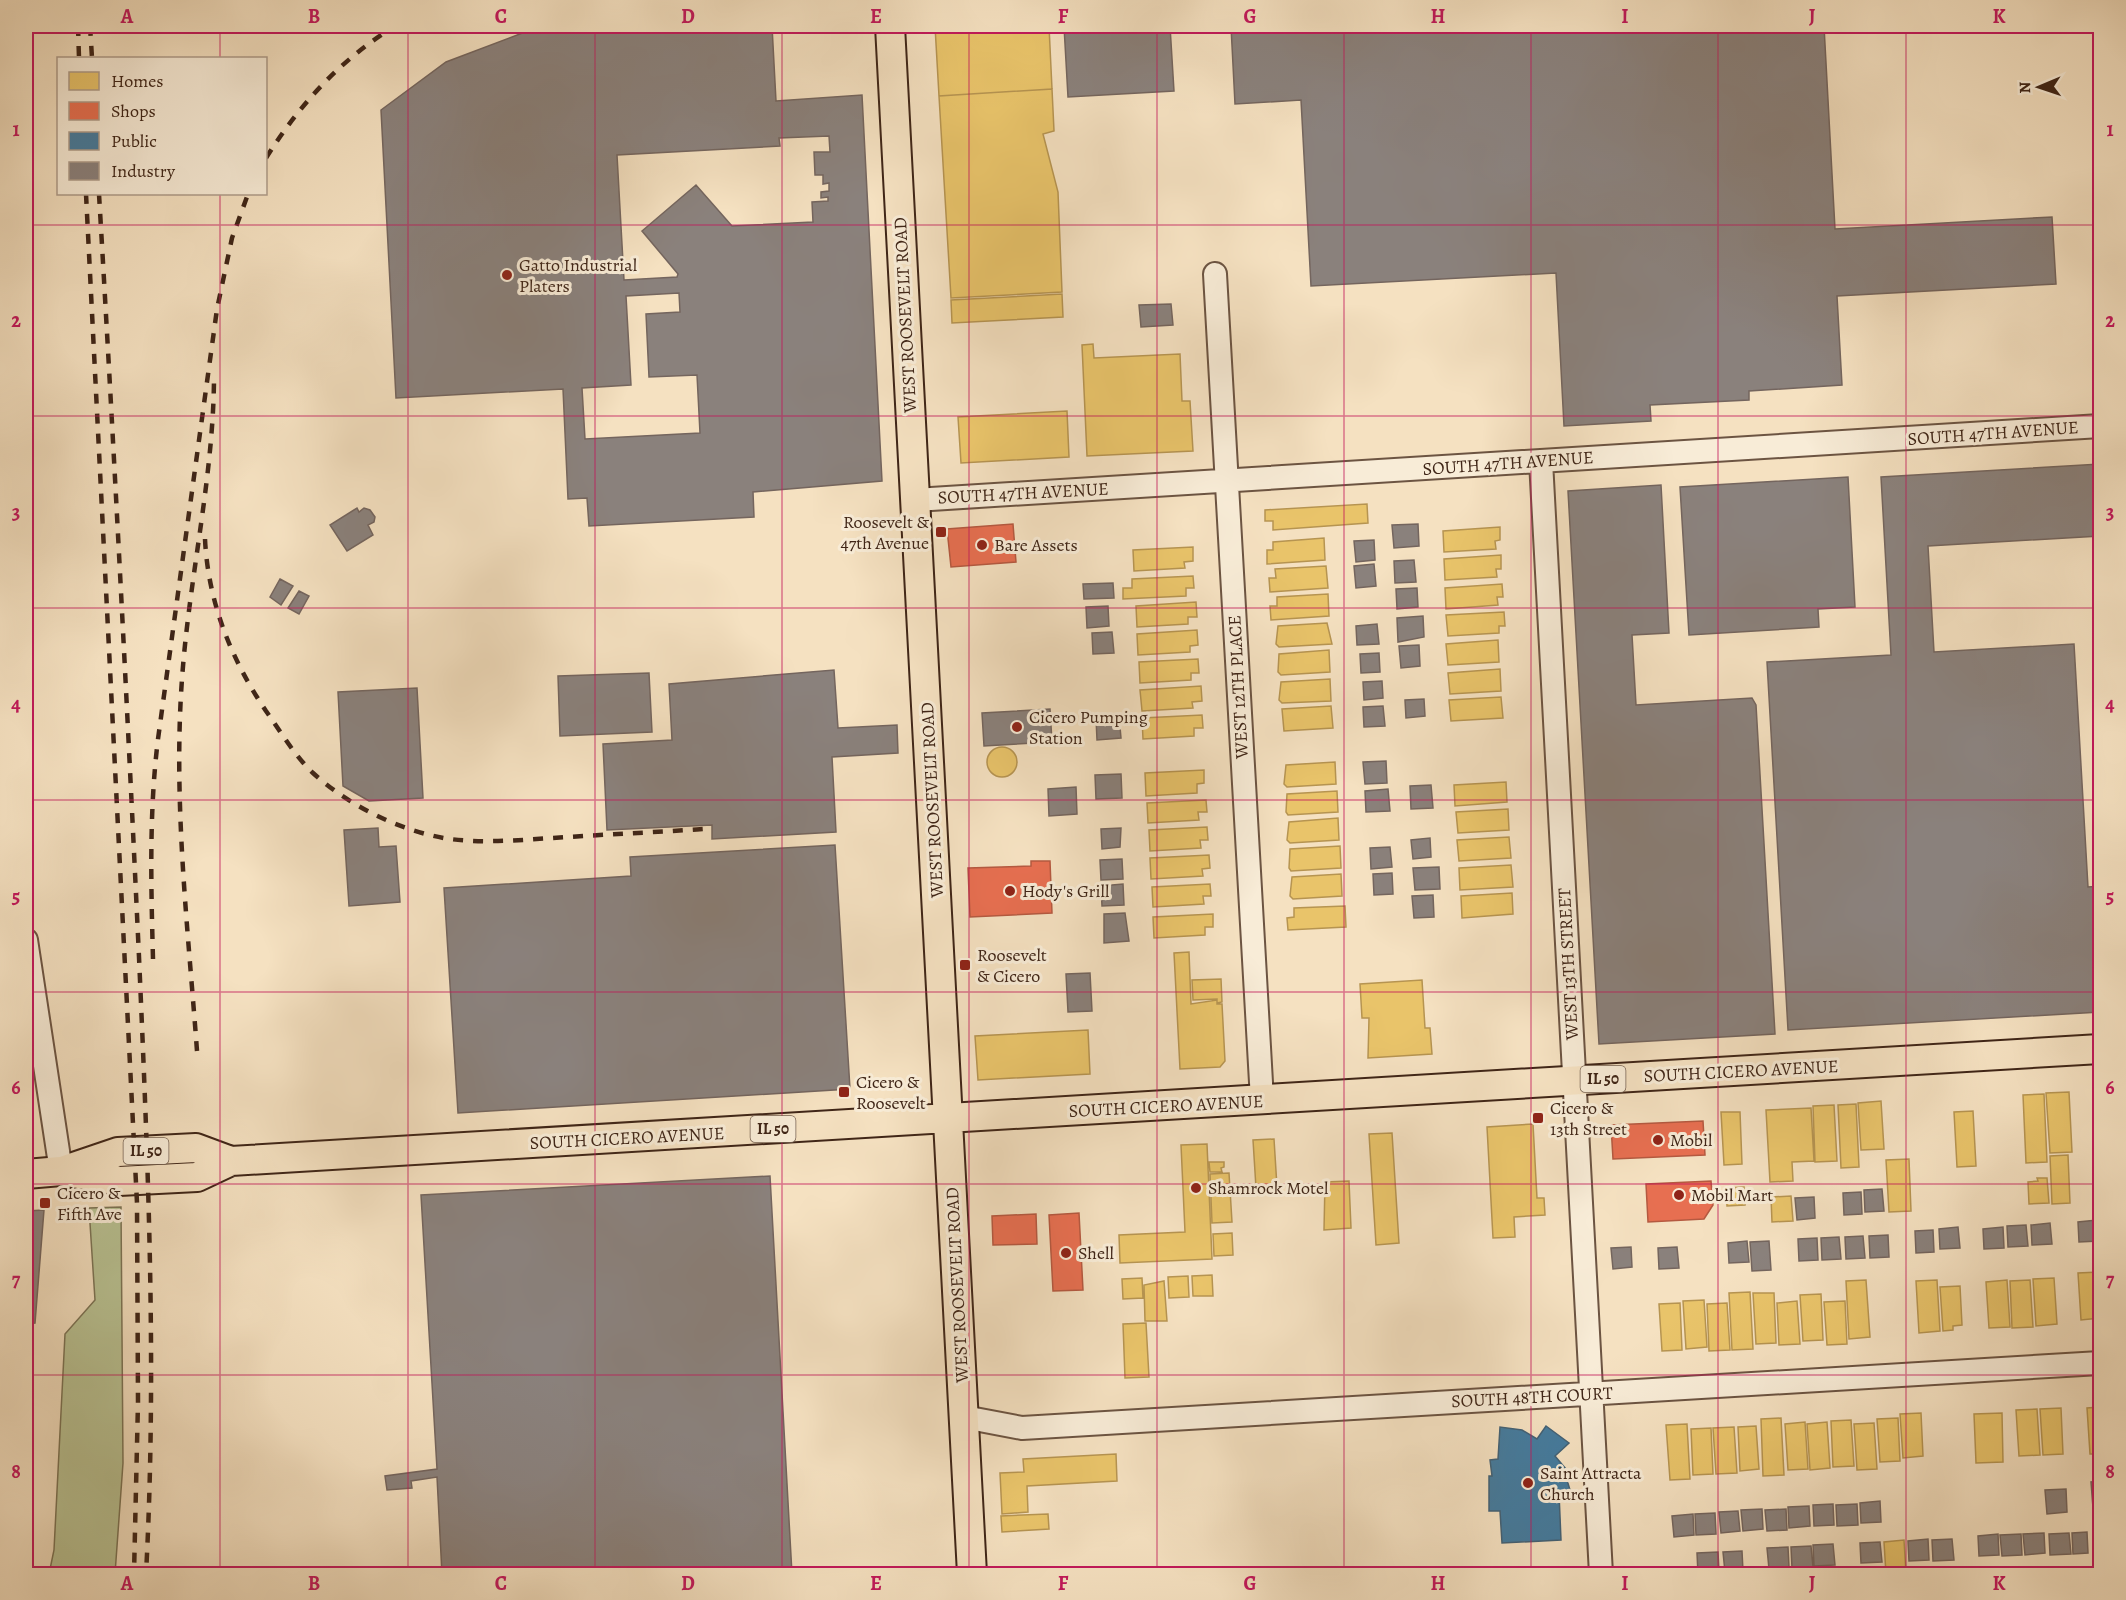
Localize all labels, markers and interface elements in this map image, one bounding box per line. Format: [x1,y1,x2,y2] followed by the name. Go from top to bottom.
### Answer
[120,3,134,30] text: A
[308,3,320,30] text: B
[495,3,507,30] text: C
[681,3,695,30] text: D
[870,3,882,30] text: E
[1058,3,1069,30] text: F
[1243,3,1257,30] text: G
[1431,3,1446,30] text: H
[1621,3,1629,30] text: I
[1809,3,1816,30] text: J
[1992,3,2006,30] text: K
[57,57,267,195] legend
[2009,57,2069,117] north arrow
[111,69,163,93] text: Homes
[2014,81,2036,94] text: N
[111,99,156,123] text: Shops
[12,116,20,143] text: 1
[2106,116,2114,143] text: 1
[111,129,157,153] text: Public
[111,159,176,183] text: Industry
[888,217,922,414] street label: WEST ROOSEVELT ROAD
[519,253,638,298] place label: Gatto Industrial Platers
[500,268,514,282] marker: Gatto Industrial Platers
[11,307,21,334] text: 2
[2105,307,2115,334] text: 2
[1907,415,2079,451] street label: SOUTH 47TH AVENUE
[1422,445,1594,481] street label: SOUTH 47TH AVENUE
[937,477,1109,509] street label: SOUTH 47TH AVENUE
[12,499,20,526] text: 3
[2106,499,2114,526] text: 3
[841,510,929,555] place label: Roosevelt & 47th Avenue
[934,525,948,539] marker: Roosevelt & 47th Avenue
[994,533,1078,557] place label: Bare Assets
[975,538,989,552] marker: Bare Assets
[1222,615,1254,760] street label: WEST 12TH PLACE
[11,691,21,718] text: 4
[2105,691,2115,718] text: 4
[915,702,949,899] street label: WEST ROOSEVELT ROAD
[1029,705,1148,750] place label: Cicero Pumping Station
[1010,720,1024,734] marker: Cicero Pumping Station
[1022,879,1110,903] place label: Hody's Grill
[12,883,20,910] text: 5
[2106,883,2114,910] text: 5
[1003,884,1017,898] marker: Hody's Grill
[1552,887,1584,1042] street label: WEST 13TH STREET
[977,943,1047,988] place label: Roosevelt & Cicero
[958,958,972,972] marker: Roosevelt & Cicero
[1643,1054,1839,1088] street label: SOUTH CICERO AVENUE
[1580,1066,1626,1092] road number: IL 50
[856,1070,926,1115] place label: Cicero & Roosevelt
[11,1074,21,1101] text: 6
[2105,1074,2115,1101] text: 6
[837,1085,851,1099] marker: Cicero & Roosevelt
[1068,1089,1264,1123] street label: SOUTH CICERO AVENUE
[1550,1096,1627,1141] place label: Cicero & 13th Street
[1531,1111,1545,1125] marker: Cicero & 13th Street
[750,1116,796,1142] road number: IL 50
[529,1121,725,1155] street label: SOUTH CICERO AVENUE
[1670,1128,1713,1152] place label: Mobil
[1651,1133,1665,1147] marker: Mobil
[124,1138,168,1164] road number: IL 50
[1208,1176,1329,1200] place label: Shamrock Motel
[57,1181,122,1226] place label: Cicero & Fifth Ave
[1189,1181,1203,1195] marker: Shamrock Motel
[1691,1183,1773,1207] place label: Mobil Mart
[940,1187,974,1384] street label: WEST ROOSEVELT ROAD
[1672,1188,1686,1202] marker: Mobil Mart
[38,1196,52,1210] marker: Cicero & Fifth Ave
[1078,1241,1114,1265] place label: Shell
[1059,1246,1073,1260] marker: Shell
[12,1266,21,1293] text: 7
[2106,1266,2115,1293] text: 7
[1451,1381,1614,1413] street label: SOUTH 48TH COURT
[11,1458,21,1485] text: 8
[2105,1458,2115,1485] text: 8
[1540,1461,1642,1506] place label: Saint Attracta Church
[1521,1476,1535,1490] marker: Saint Attracta Church
[120,1570,134,1597] text: A
[308,1570,320,1597] text: B
[495,1570,507,1597] text: C
[681,1570,695,1597] text: D
[870,1570,882,1597] text: E
[1058,1570,1069,1597] text: F
[1243,1570,1257,1597] text: G
[1431,1570,1446,1597] text: H
[1621,1570,1629,1597] text: I
[1809,1570,1816,1597] text: J
[1992,1570,2006,1597] text: K

